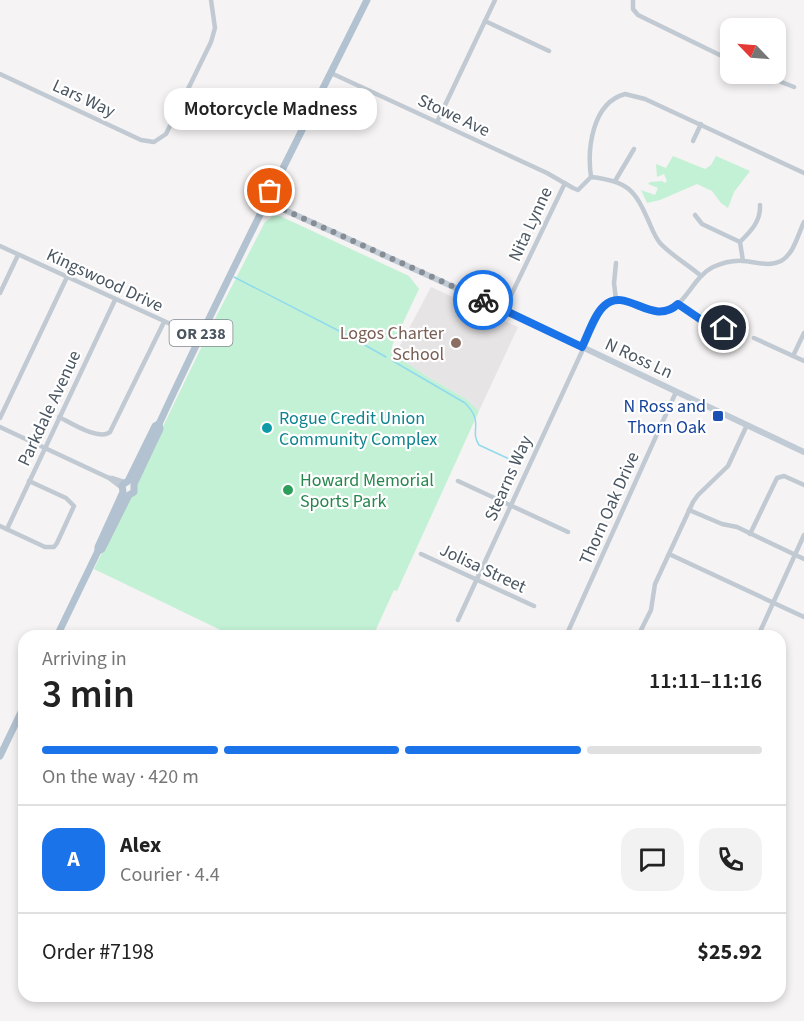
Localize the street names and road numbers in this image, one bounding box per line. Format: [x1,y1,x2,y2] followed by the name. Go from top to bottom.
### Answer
[48,73,120,124] street label: Lars Way
[414,88,494,143] street label: Stowe Ave
[502,183,559,266] street label: Nita Lynne
[42,242,167,318] street label: Kingswood Drive
[170,320,232,346] road number: OR 238
[601,332,677,385] street label: N Ross Ln
[12,346,87,470] street label: Parkdale Avenue
[478,431,539,525] street label: Stearns Way
[573,448,646,569] street label: Thorn Oak Drive
[435,538,530,599] street label: Jolisa Street

